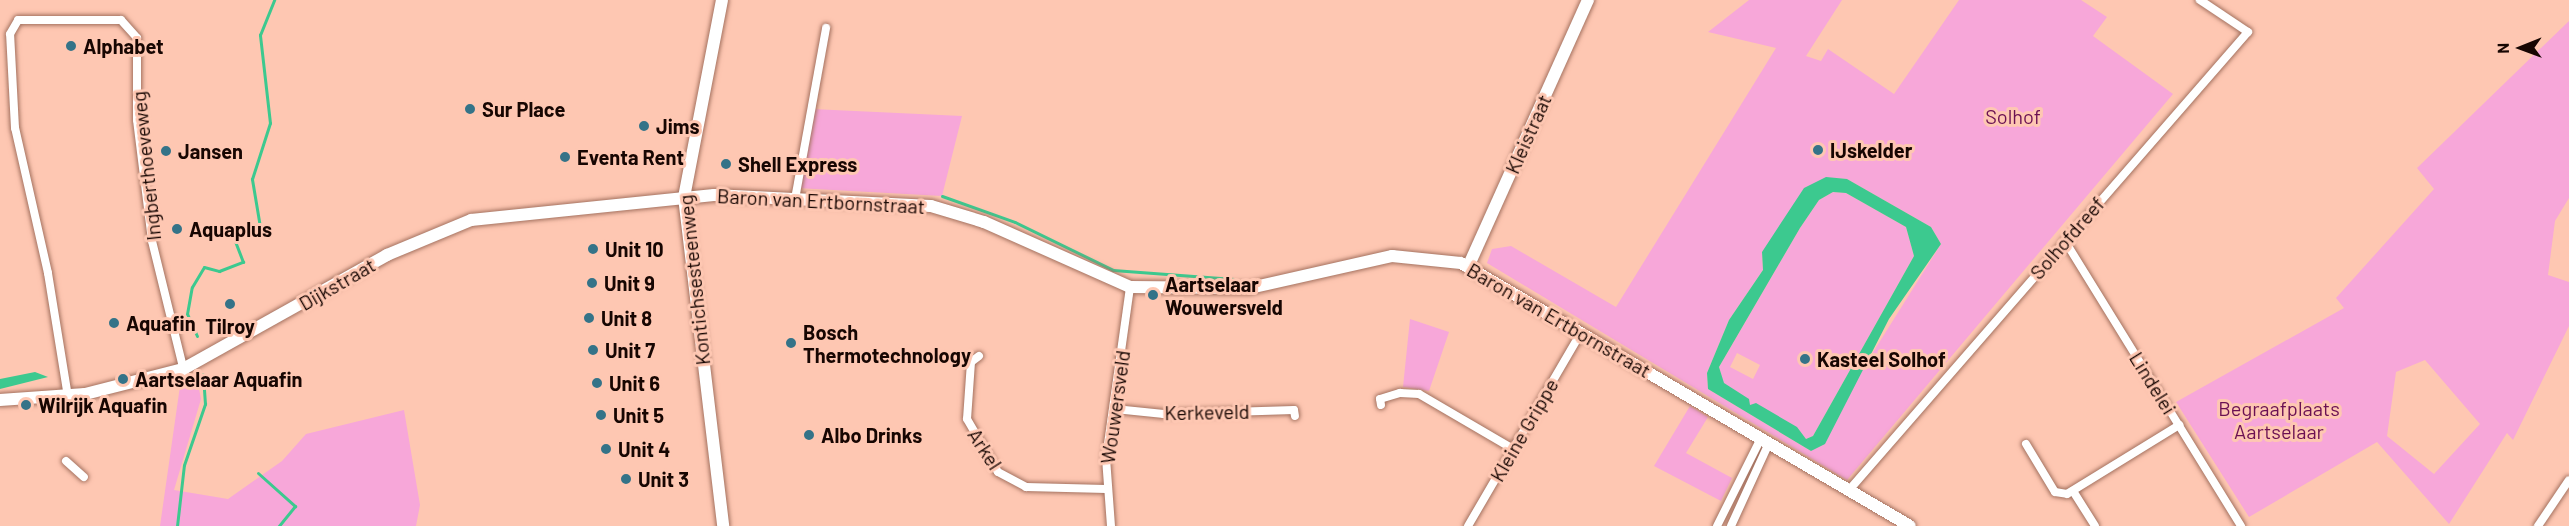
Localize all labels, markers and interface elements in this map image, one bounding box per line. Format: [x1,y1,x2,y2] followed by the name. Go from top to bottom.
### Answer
[2491,18,2551,78] north arrow
[83,34,164,58] place label: Alphabet
[64,39,78,53] marker: Alphabet
[2493,43,2512,54] text: N
[126,90,166,242] street label: Ingberthoeveweg
[1500,91,1556,177] street label: Kleistraat
[482,97,565,121] place label: Sur Place
[463,102,477,116] marker: Sur Place
[1985,104,2041,128] park label: Solhof
[656,114,699,138] place label: Jims
[637,119,651,133] marker: Jims
[1830,138,1912,162] place label: IJskelder
[178,139,243,163] place label: Jansen
[1811,143,1825,157] marker: IJskelder
[159,144,173,158] marker: Jansen
[577,145,684,169] place label: Eventa Rent
[558,150,572,164] marker: Eventa Rent
[738,152,857,176] place label: Shell Express
[719,157,733,171] marker: Shell Express
[716,184,926,218] street label: Baron van Ertbornstraat
[2025,192,2109,284] street label: Solhofdreef
[673,194,715,366] street label: Kontichsesteenweg
[189,217,272,241] place label: Aquaplus
[170,222,184,236] marker: Aquaplus
[605,237,664,261] place label: Unit 10
[586,242,600,256] marker: Unit 10
[295,253,379,315] street label: Dijkstraat
[1463,258,1655,382] street label: Baron van Ertbornstraat
[604,271,655,295] place label: Unit 9
[1165,272,1283,319] place label: Aartselaar Wouwersveld
[585,276,599,290] marker: Unit 9
[1146,288,1160,302] marker: Aartselaar Wouwersveld
[223,297,237,311] marker: Tilroy
[601,306,652,330] place label: Unit 8
[126,311,196,335] place label: Aquafin
[582,311,596,325] marker: Unit 8
[205,314,255,338] place label: Tilroy
[107,316,121,330] marker: Aquafin
[803,320,971,367] place label: Bosch Thermotechnology
[784,336,798,350] marker: Bosch Thermotechnology
[605,338,655,362] place label: Unit 7
[586,343,600,357] marker: Unit 7
[1817,347,1946,371] place label: Kasteel Solhof
[2125,347,2181,419] street label: Lindelei
[1095,349,1135,465] street label: Wouwersveld
[1798,352,1812,366] marker: Kasteel Solhof
[135,367,303,391] place label: Aartselaar Aquafin
[609,371,660,395] place label: Unit 6
[116,372,130,386] marker: Aartselaar Aquafin
[1485,374,1563,486] street label: Kleine Grippe
[590,376,604,390] marker: Unit 6
[38,393,168,417] place label: Wilrijk Aquafin
[2218,397,2340,444] park label: Begraafplaats Aartselaar
[19,398,33,412] marker: Wilrijk Aquafin
[1164,399,1250,425] street label: Kerkeveld
[613,403,664,427] place label: Unit 5
[594,408,608,422] marker: Unit 5
[821,423,922,447] place label: Albo Drinks
[963,424,1007,474] street label: Arkel
[802,428,816,442] marker: Albo Drinks
[618,437,670,461] place label: Unit 4
[599,442,613,456] marker: Unit 4
[638,467,689,491] place label: Unit 3
[619,472,633,486] marker: Unit 3

